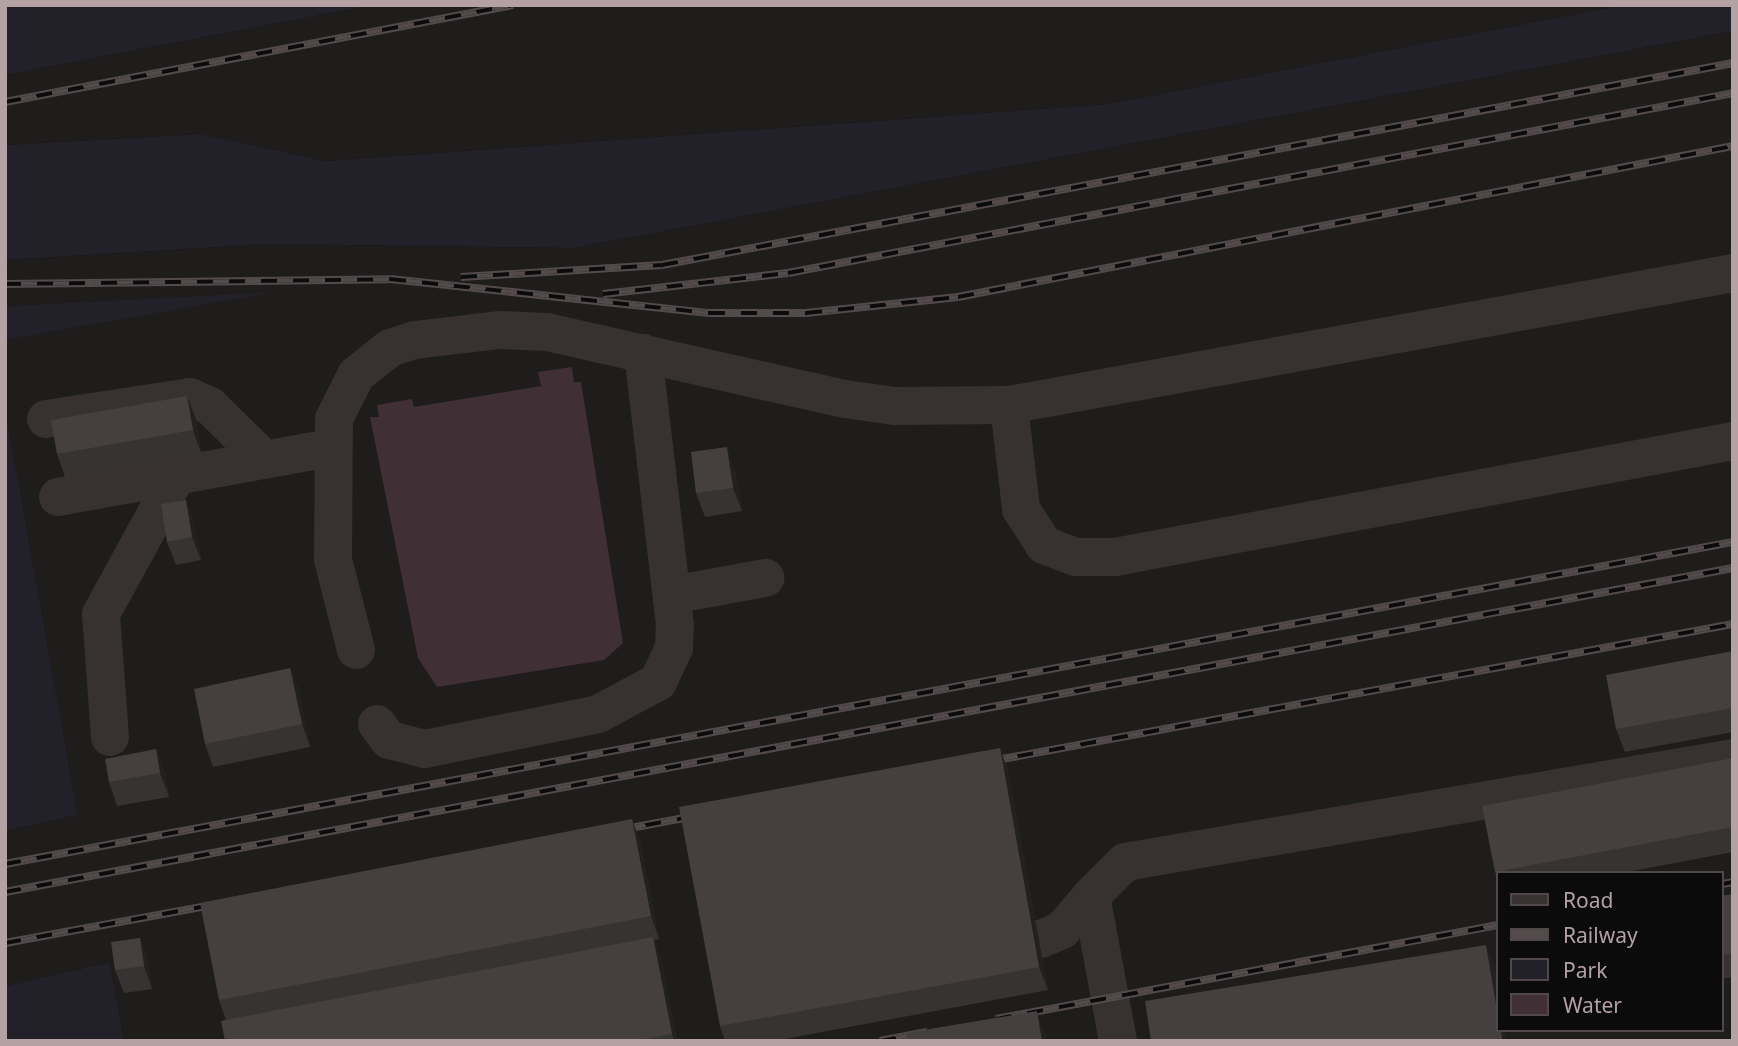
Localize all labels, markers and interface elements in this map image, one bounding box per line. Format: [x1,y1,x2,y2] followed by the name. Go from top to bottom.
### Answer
[1496,871,1724,1032] legend
[1563,886,1613,914] text: Road
[1563,921,1638,949] text: Railway
[1563,956,1607,984] text: Park
[1563,991,1622,1019] text: Water

